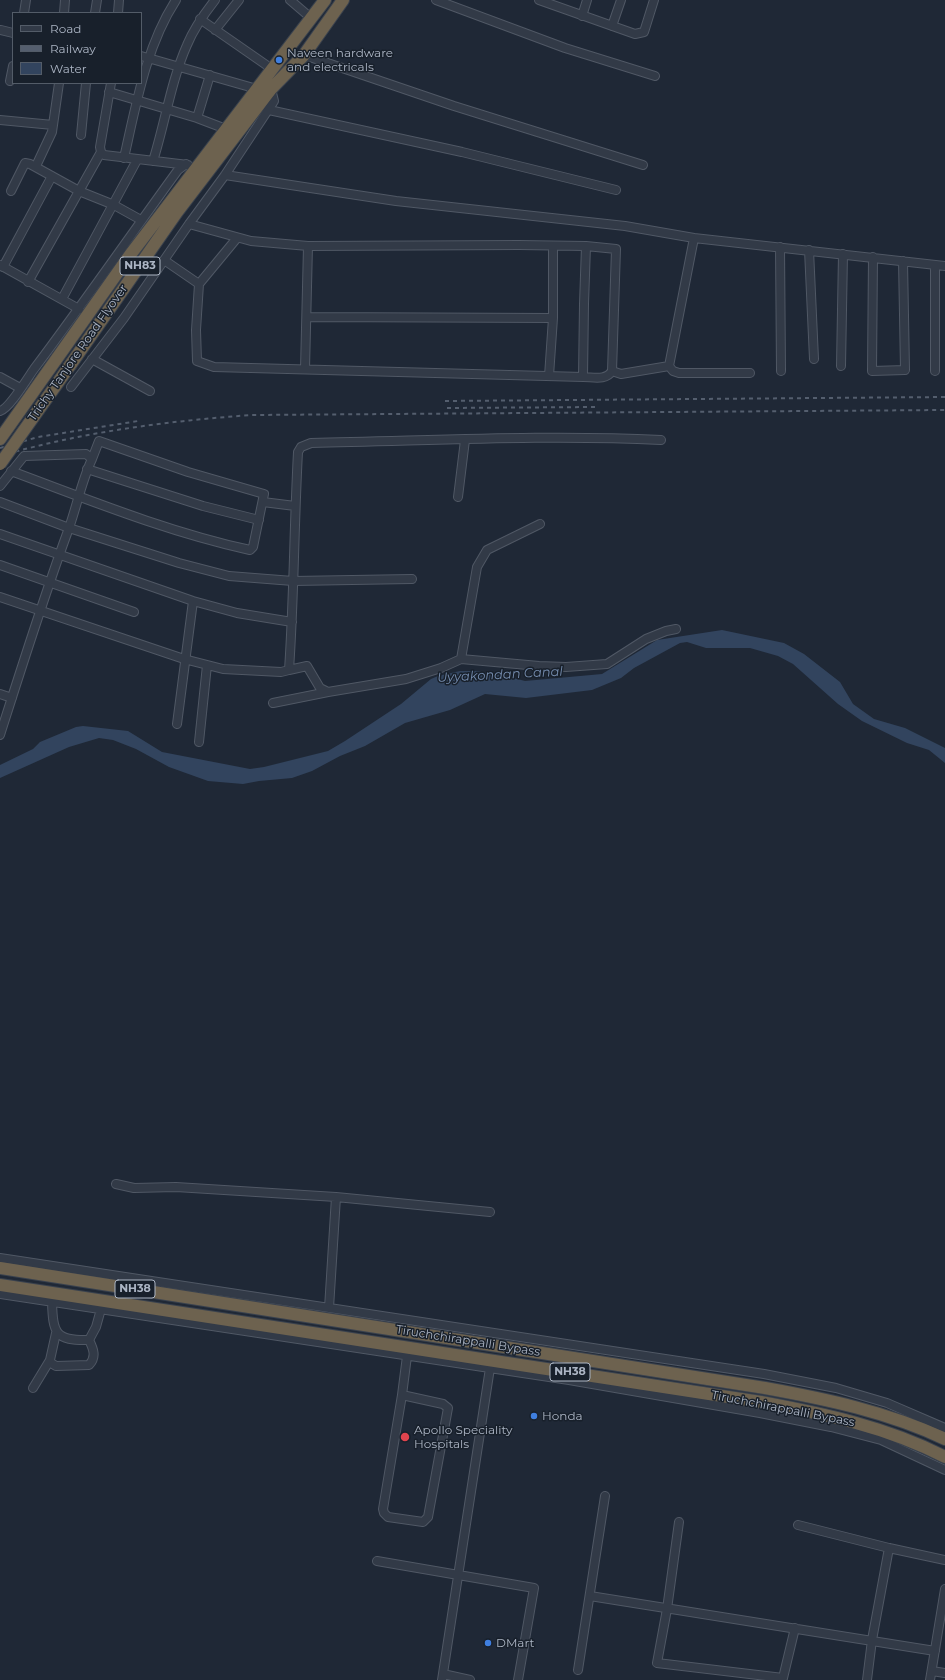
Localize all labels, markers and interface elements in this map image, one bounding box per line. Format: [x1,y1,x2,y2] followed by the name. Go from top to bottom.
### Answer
[12,12,142,84] legend
[50,21,81,36] text: Road
[50,41,96,56] text: Railway
[287,46,393,74] place label: Naveen hardware and electricals
[274,55,284,65] marker: Naveen hardware and electricals
[50,61,86,76] text: Water
[120,257,160,275] road number: NH83
[25,282,131,424] street label: Trichy Tanjore Road Flyover
[437,664,563,686] water label: Uyyakondan Canal
[115,1280,155,1298] road number: NH38
[395,1322,541,1360] street label: Tiruchchirappalli Bypass
[550,1363,590,1381] road number: NH38
[710,1388,856,1430] street label: Tiruchchirappalli Bypass
[542,1409,583,1423] place label: Honda
[529,1411,539,1421] marker: Honda
[414,1423,512,1451] place label: Apollo Speciality Hospitals
[399,1431,411,1443] marker: Apollo Speciality Hospitals
[496,1636,534,1650] place label: DMart
[483,1638,493,1648] marker: DMart

